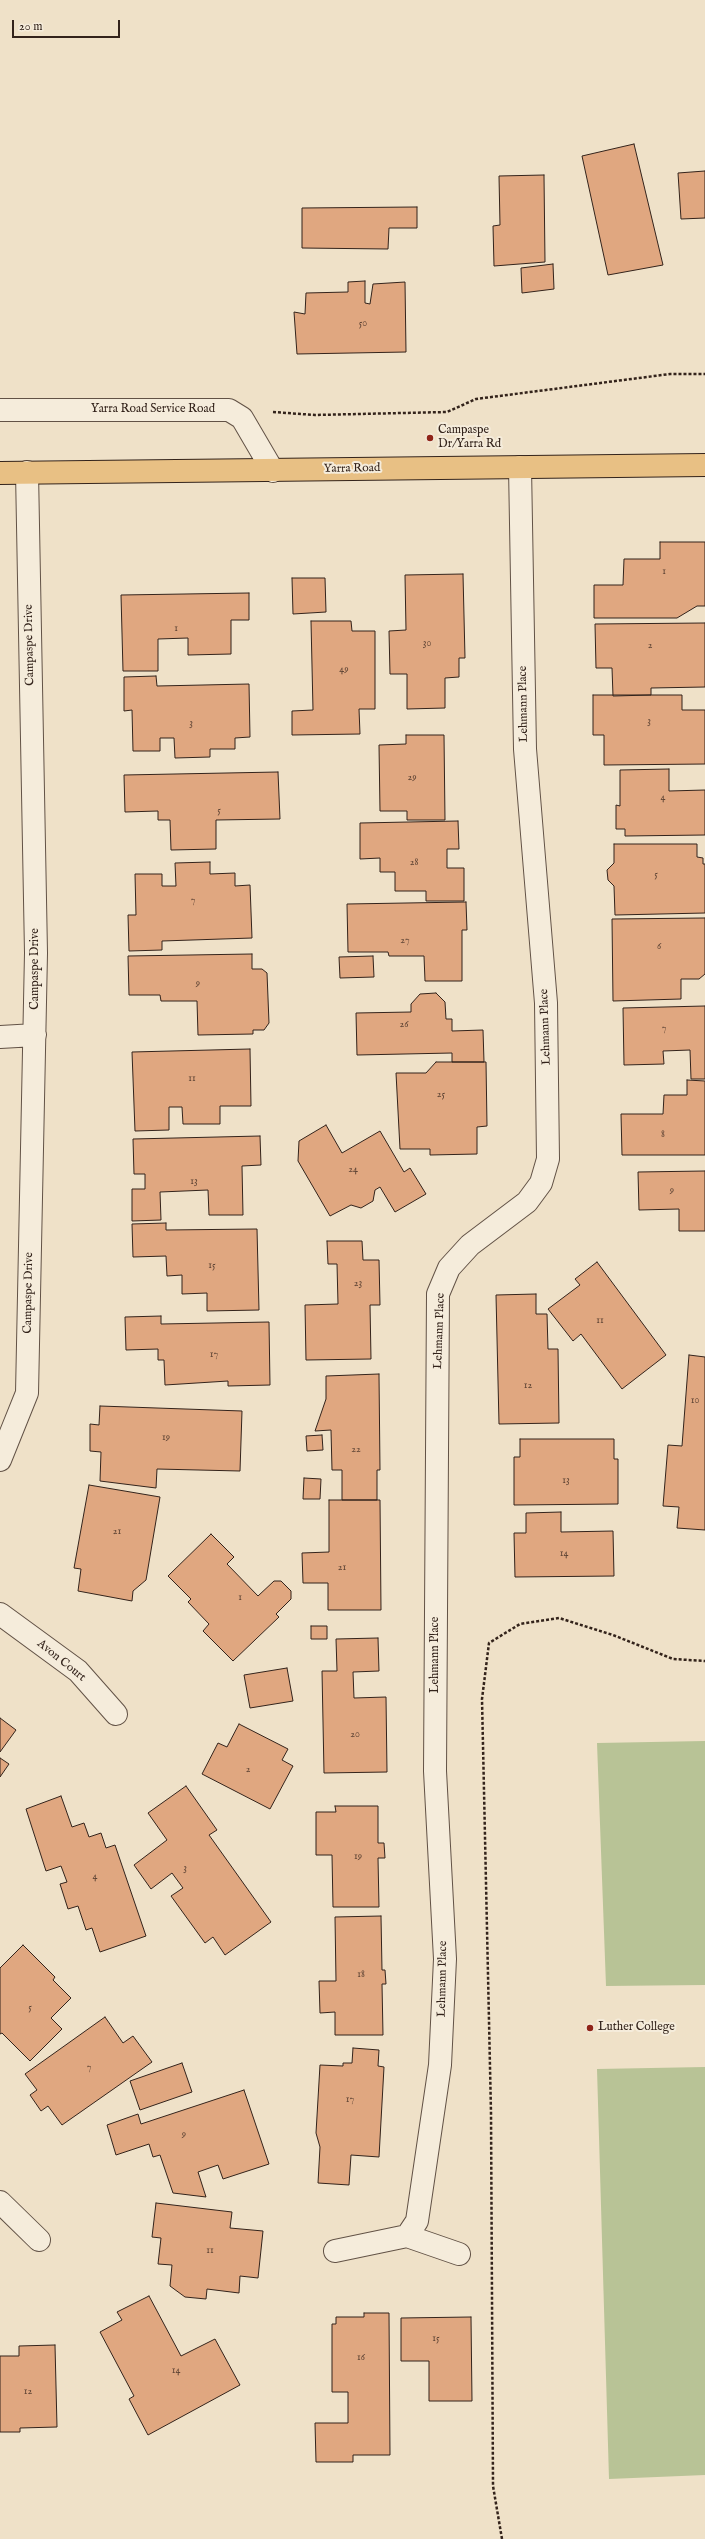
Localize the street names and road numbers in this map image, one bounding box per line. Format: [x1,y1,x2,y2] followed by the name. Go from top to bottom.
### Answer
[91,403,215,417] street label: Yarra Road Service Road
[324,461,380,477] street label: Yarra Road
[22,604,38,686] street label: Campaspe Drive
[516,666,532,742] street label: Lehmann Place
[29,928,43,1010] street label: Campaspe Drive
[537,989,555,1065] street label: Lehmann Place
[21,1252,37,1334] street label: Campaspe Drive
[431,1293,449,1369] street label: Lehmann Place
[429,1617,443,1693] street label: Lehmann Place
[34,1637,88,1685] street label: Avon Court
[435,1941,451,2017] street label: Lehmann Place

